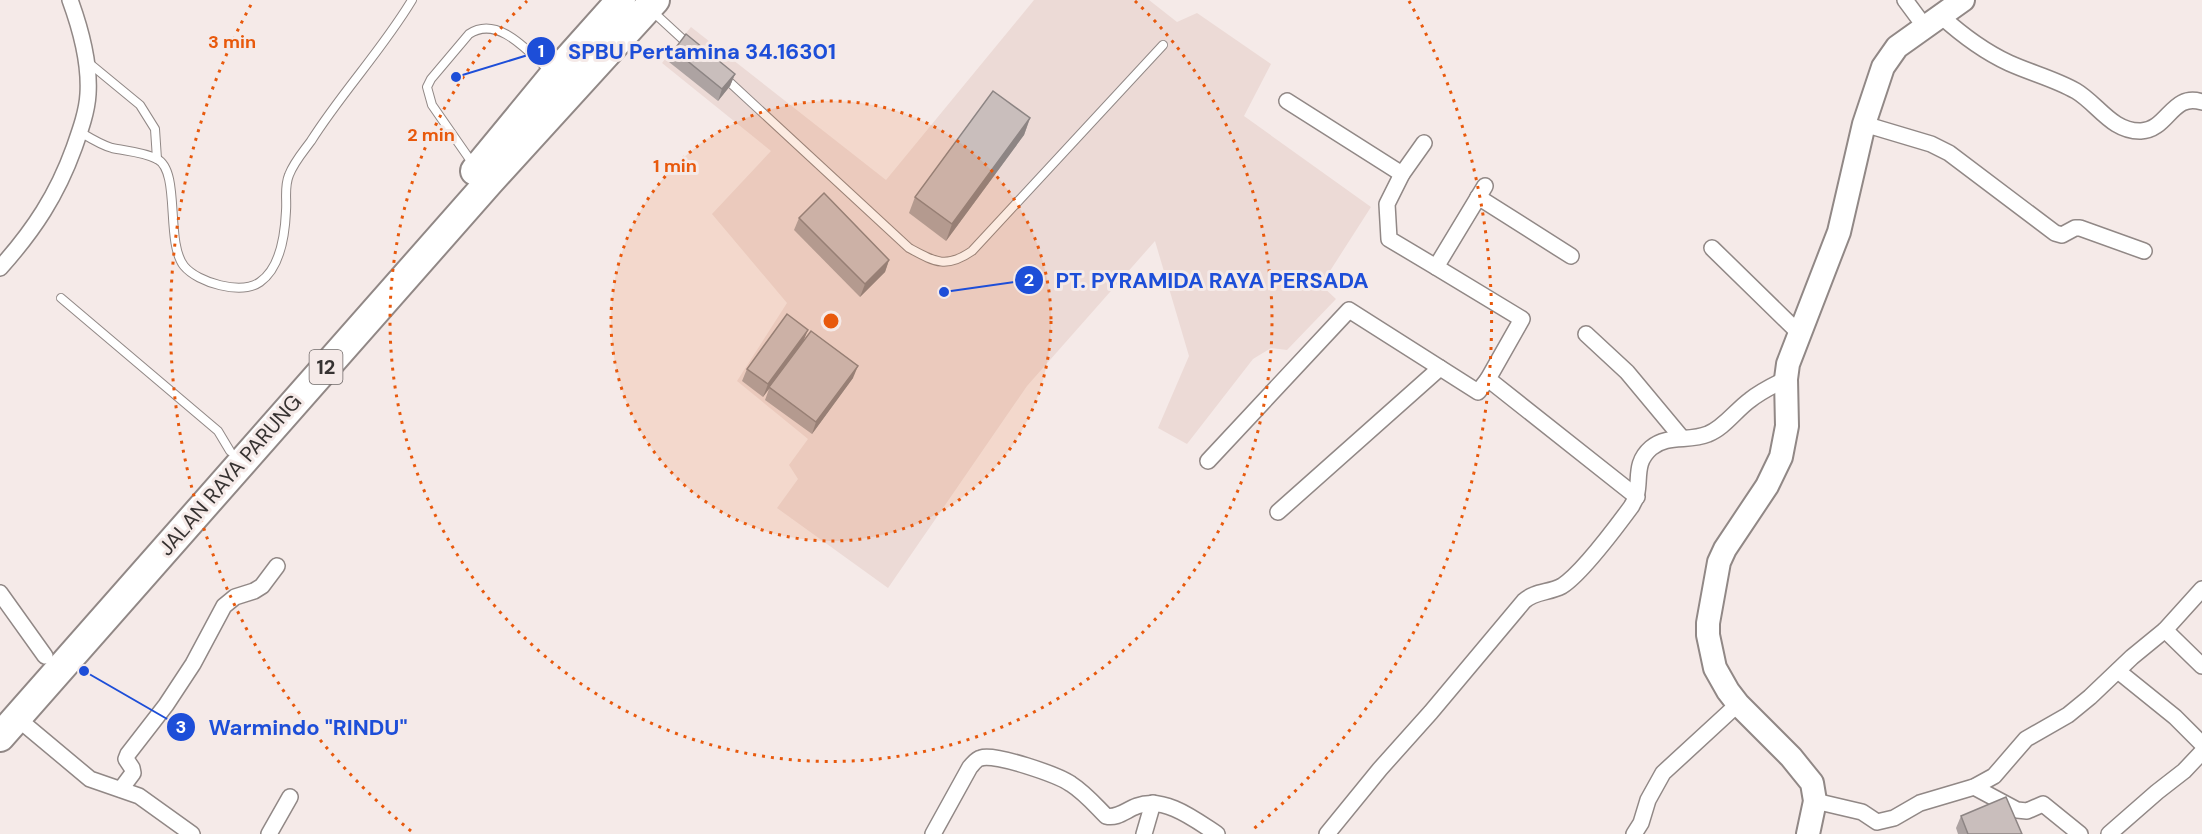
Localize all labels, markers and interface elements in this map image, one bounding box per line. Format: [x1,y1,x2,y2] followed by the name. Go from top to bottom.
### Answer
[208,30,256,54] text: 3 min
[526,31,848,71] callout: SPBU Pertamina 34.16301
[568,37,836,66] text: SPBU Pertamina 34.16301
[538,39,544,63] text: 1
[407,123,455,147] text: 2 min
[653,154,697,178] text: 1 min
[1014,260,1381,300] callout: PT. PYRAMIDA RAYA PERSADA
[1055,266,1369,295] text: PT. PYRAMIDA RAYA PERSADA
[1024,268,1034,292] text: 2
[821,311,841,331] centre of rings
[310,350,342,384] road number: 12
[152,388,308,562] street label: JALAN RAYA PARUNG
[166,707,419,747] callout: Warmindo "RINDU"
[209,713,407,742] text: Warmindo "RINDU"
[176,715,186,739] text: 3

